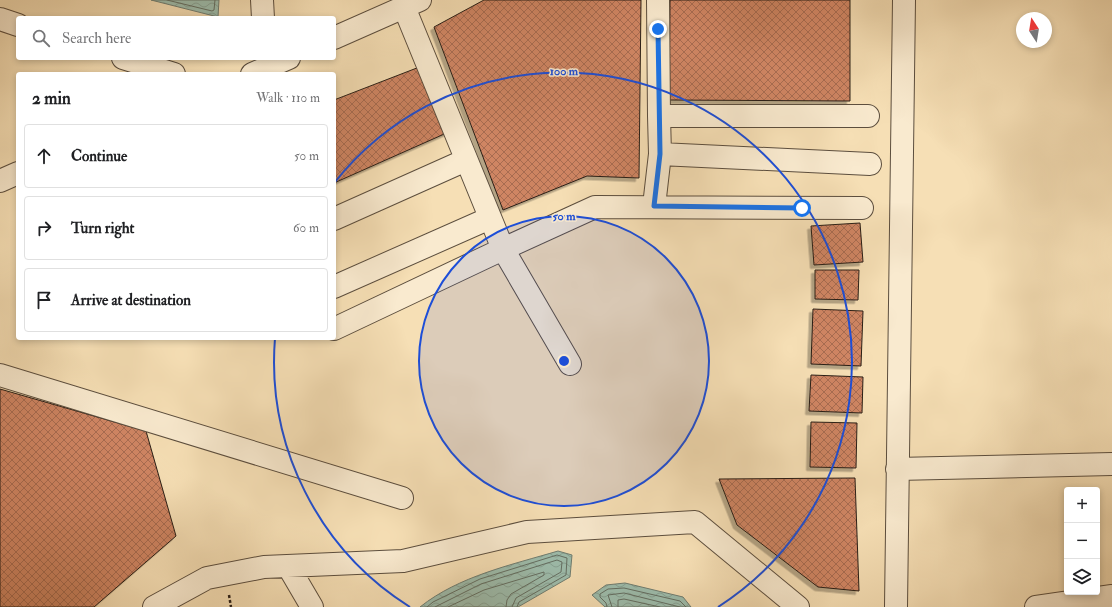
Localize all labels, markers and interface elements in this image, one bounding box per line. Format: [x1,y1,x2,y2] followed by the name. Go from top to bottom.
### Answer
[1016,12,1052,48] north arrow
[16,16,336,60] search box
[649,20,667,38] route end
[30,27,52,49] icon: search
[62,29,131,48] text: Search here
[550,64,579,79] text: 100 m
[32,88,71,109] text: 2 min
[256,90,320,106] text: Walk · 110 m
[33,145,55,167] icon: ahead
[71,147,127,166] text: Continue
[294,148,319,164] text: 50 m
[793,199,811,217] route start
[552,209,576,224] text: 50 m
[33,217,55,239] icon: right
[71,219,134,238] text: Turn right
[293,220,319,236] text: 60 m
[33,289,55,311] icon: arrive
[71,291,191,310] text: Arrive at destination
[557,354,571,368] centre of rings
[1064,487,1100,595] map controls
[1064,487,1100,523] button: +
[1064,523,1100,559] button: −
[1064,559,1100,595] button: layers

